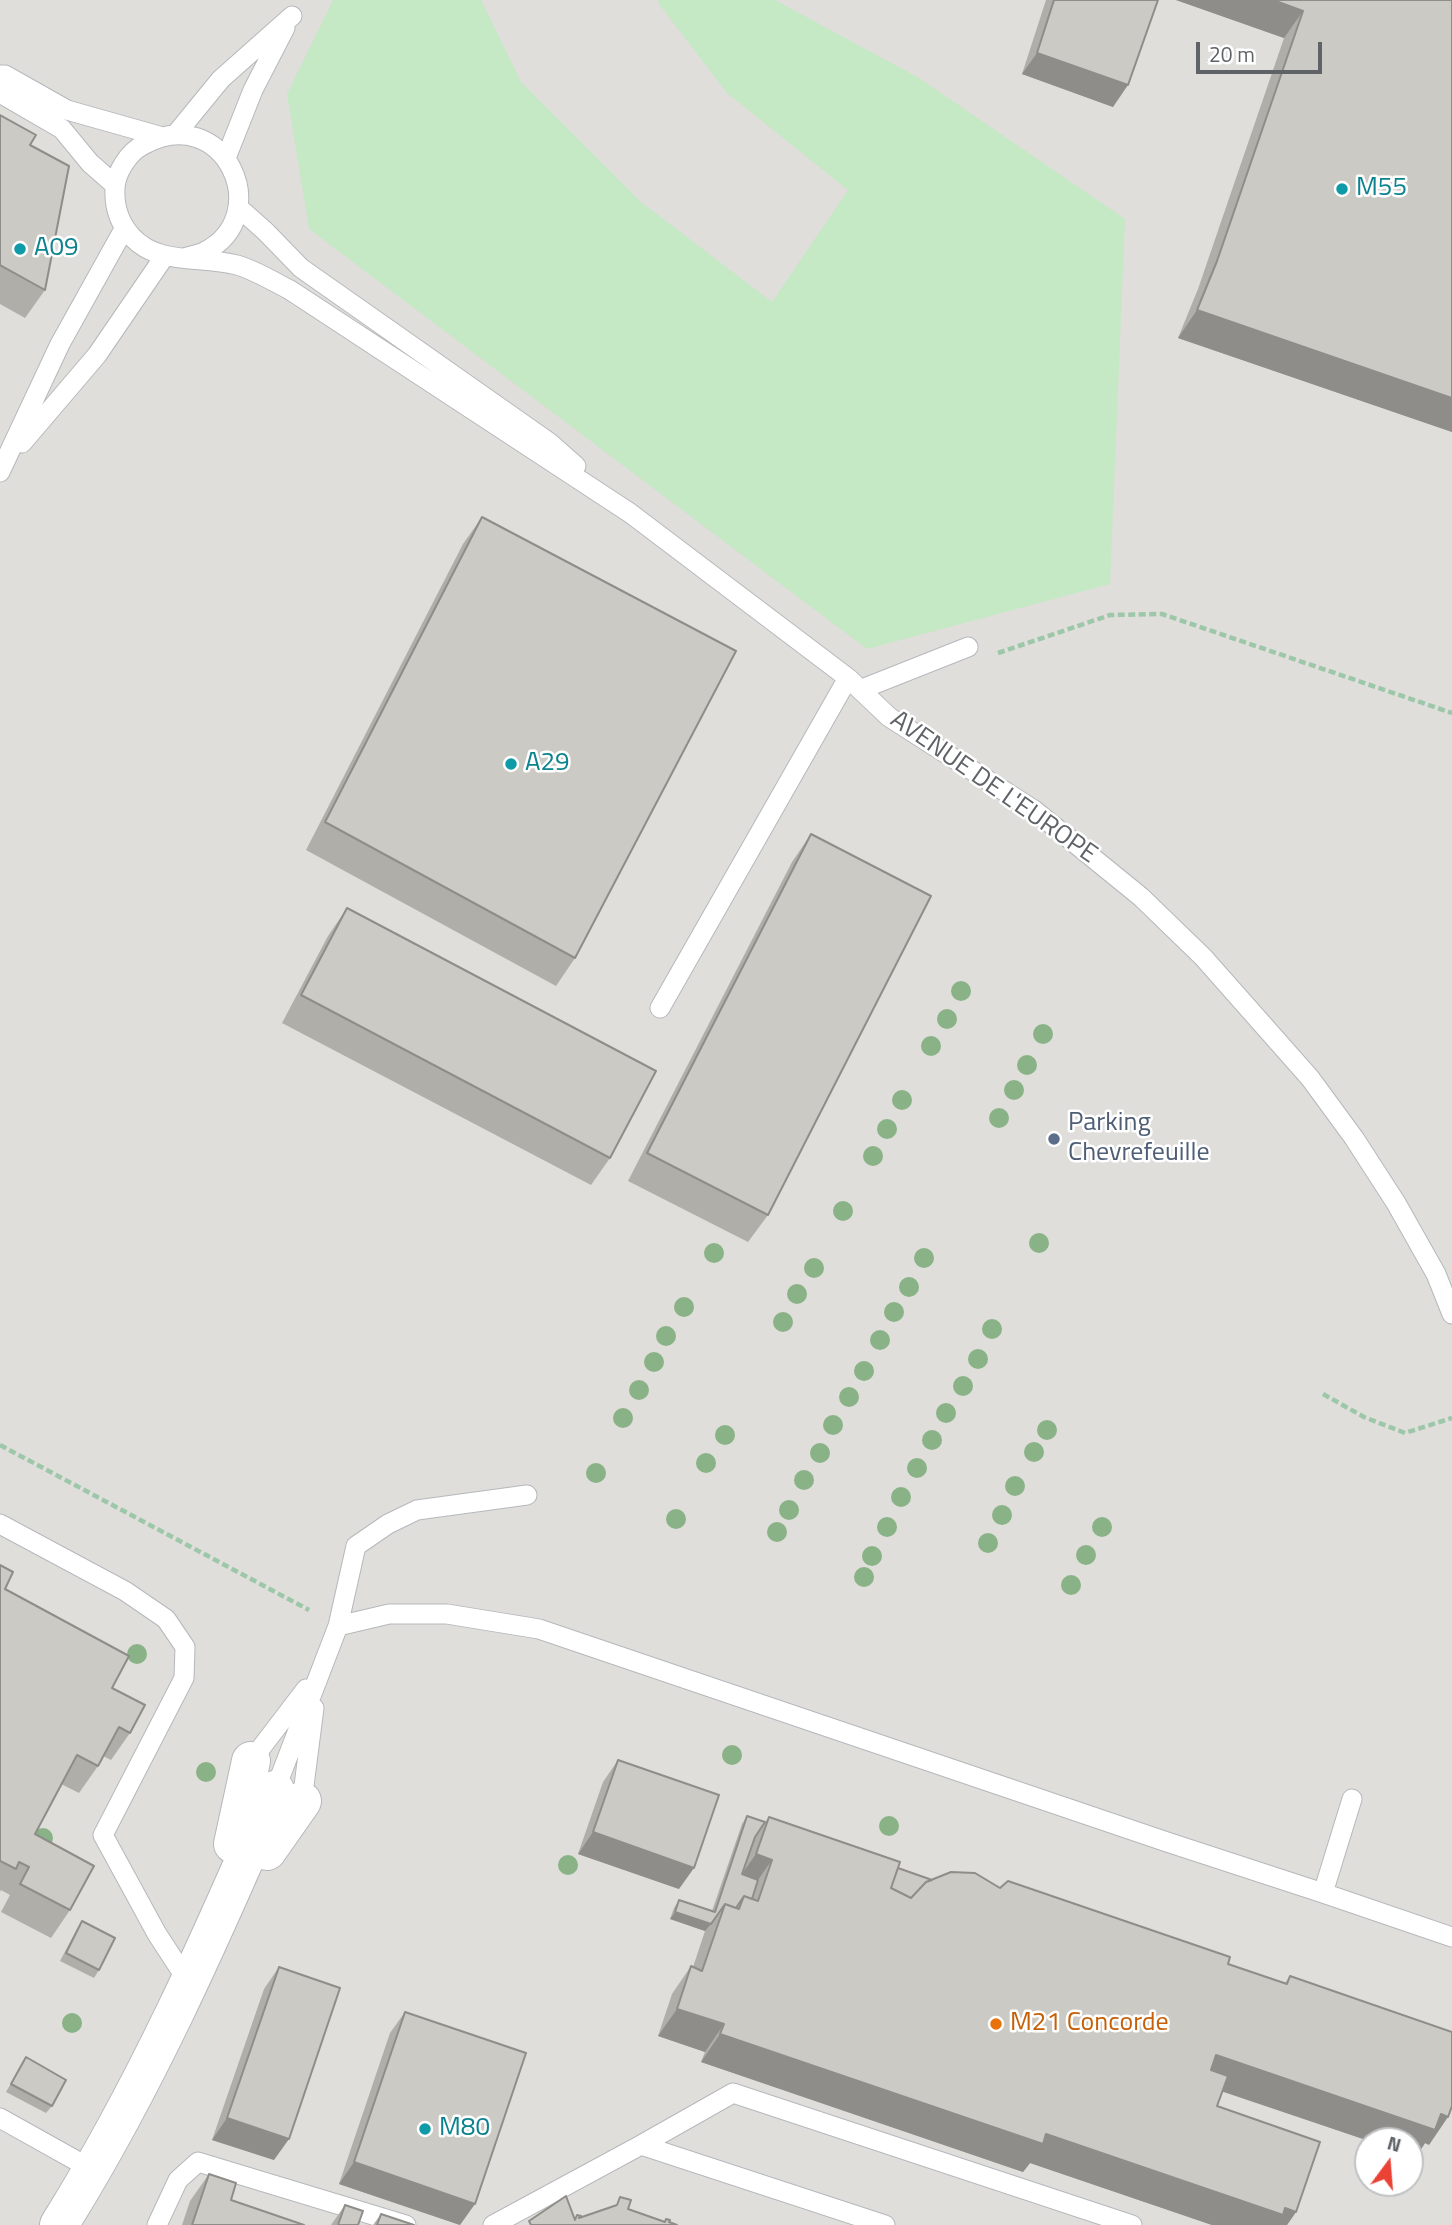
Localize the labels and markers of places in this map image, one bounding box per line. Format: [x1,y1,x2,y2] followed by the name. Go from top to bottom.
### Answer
[1356,173,1407,205] place label: M55
[1334,181,1350,197] marker: M55
[34,233,79,265] place label: A09
[12,241,28,257] marker: A09
[525,748,570,780] place label: A29
[503,756,519,772] marker: A29
[1068,1108,1210,1170] place label: Parking Chevrefeuille
[1046,1131,1062,1147] marker: Parking Chevrefeuille
[1010,2008,1169,2040] place label: M21 Concorde
[988,2016,1004,2032] marker: M21 Concorde
[439,2113,490,2145] place label: M80
[417,2121,433,2137] marker: M80

